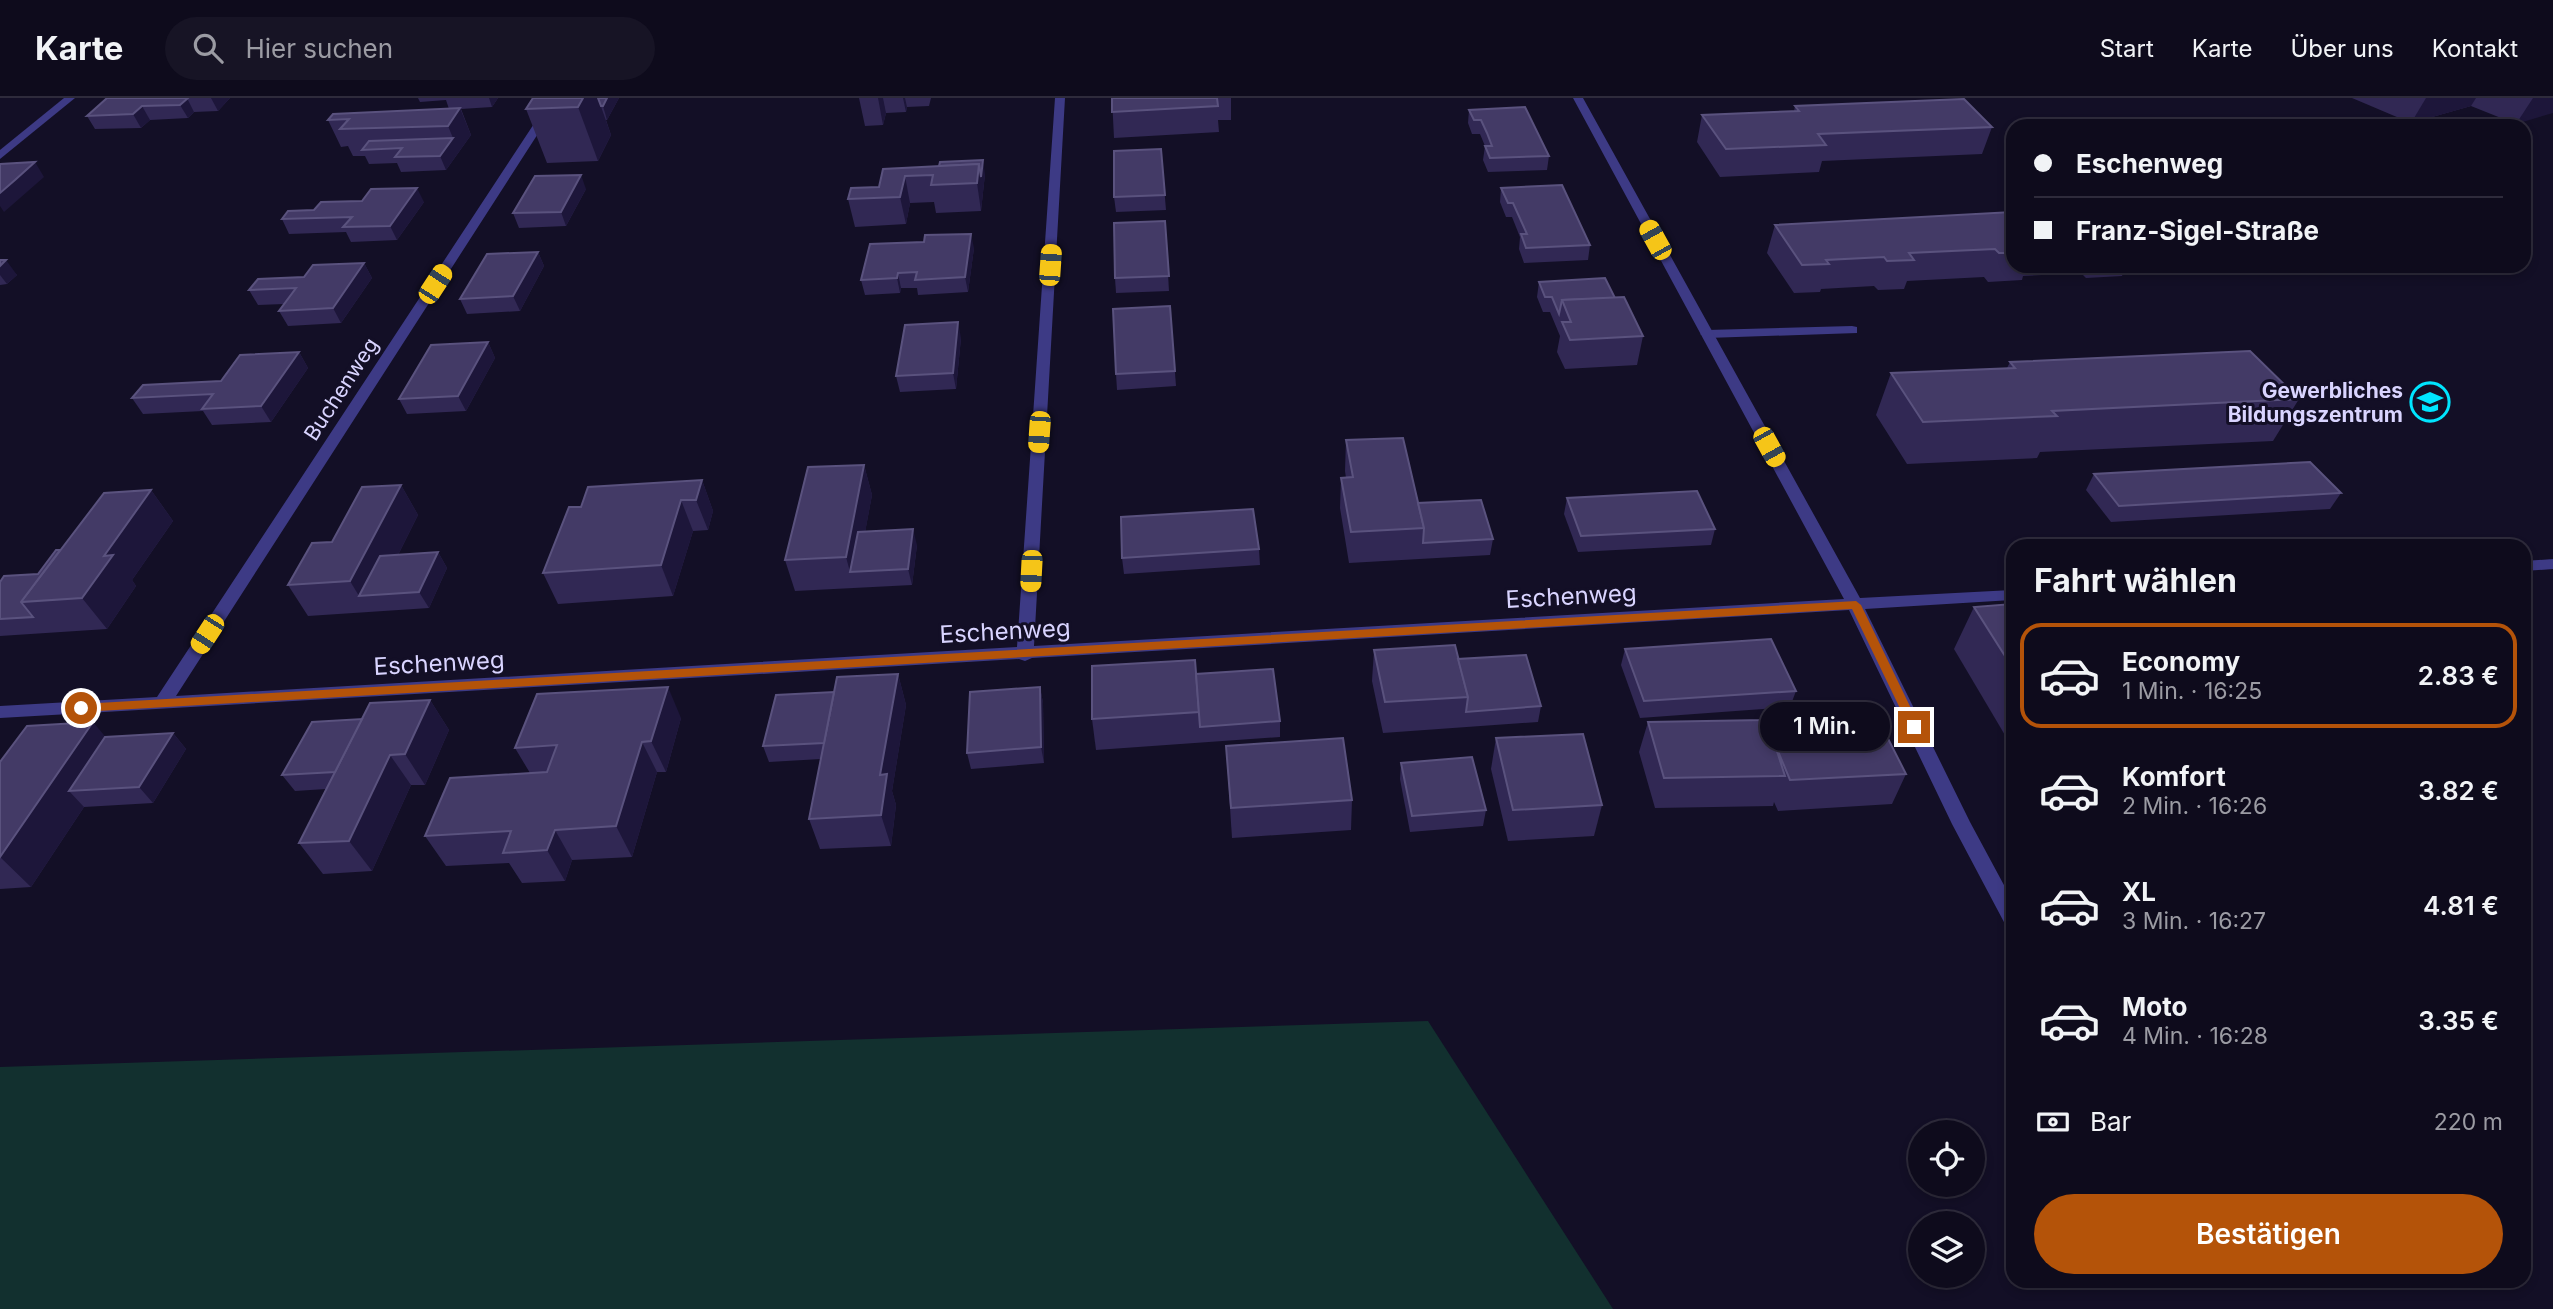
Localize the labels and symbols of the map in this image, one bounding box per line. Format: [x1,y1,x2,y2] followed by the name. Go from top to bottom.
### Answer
[1636,217,1675,263] car
[1039,243,1062,287] car
[415,261,456,307] car
[299,333,383,445] street label: Buchenweg
[2228,378,2403,427] place label: Gewerbliches Bildungszentrum
[2409,381,2451,423] school or university icon: Gewerbliches Bildungszentrum
[1028,410,1051,454] car
[1750,424,1789,470] car
[1020,549,1043,593] car
[1505,578,1637,614] street label: Eschenweg
[187,611,228,657] car
[939,613,1071,649] street label: Eschenweg
[373,645,505,681] street label: Eschenweg
[65,692,97,724] route start
[1760,702,1890,752] callout: 1 Min.
[1898,711,1930,743] route end

